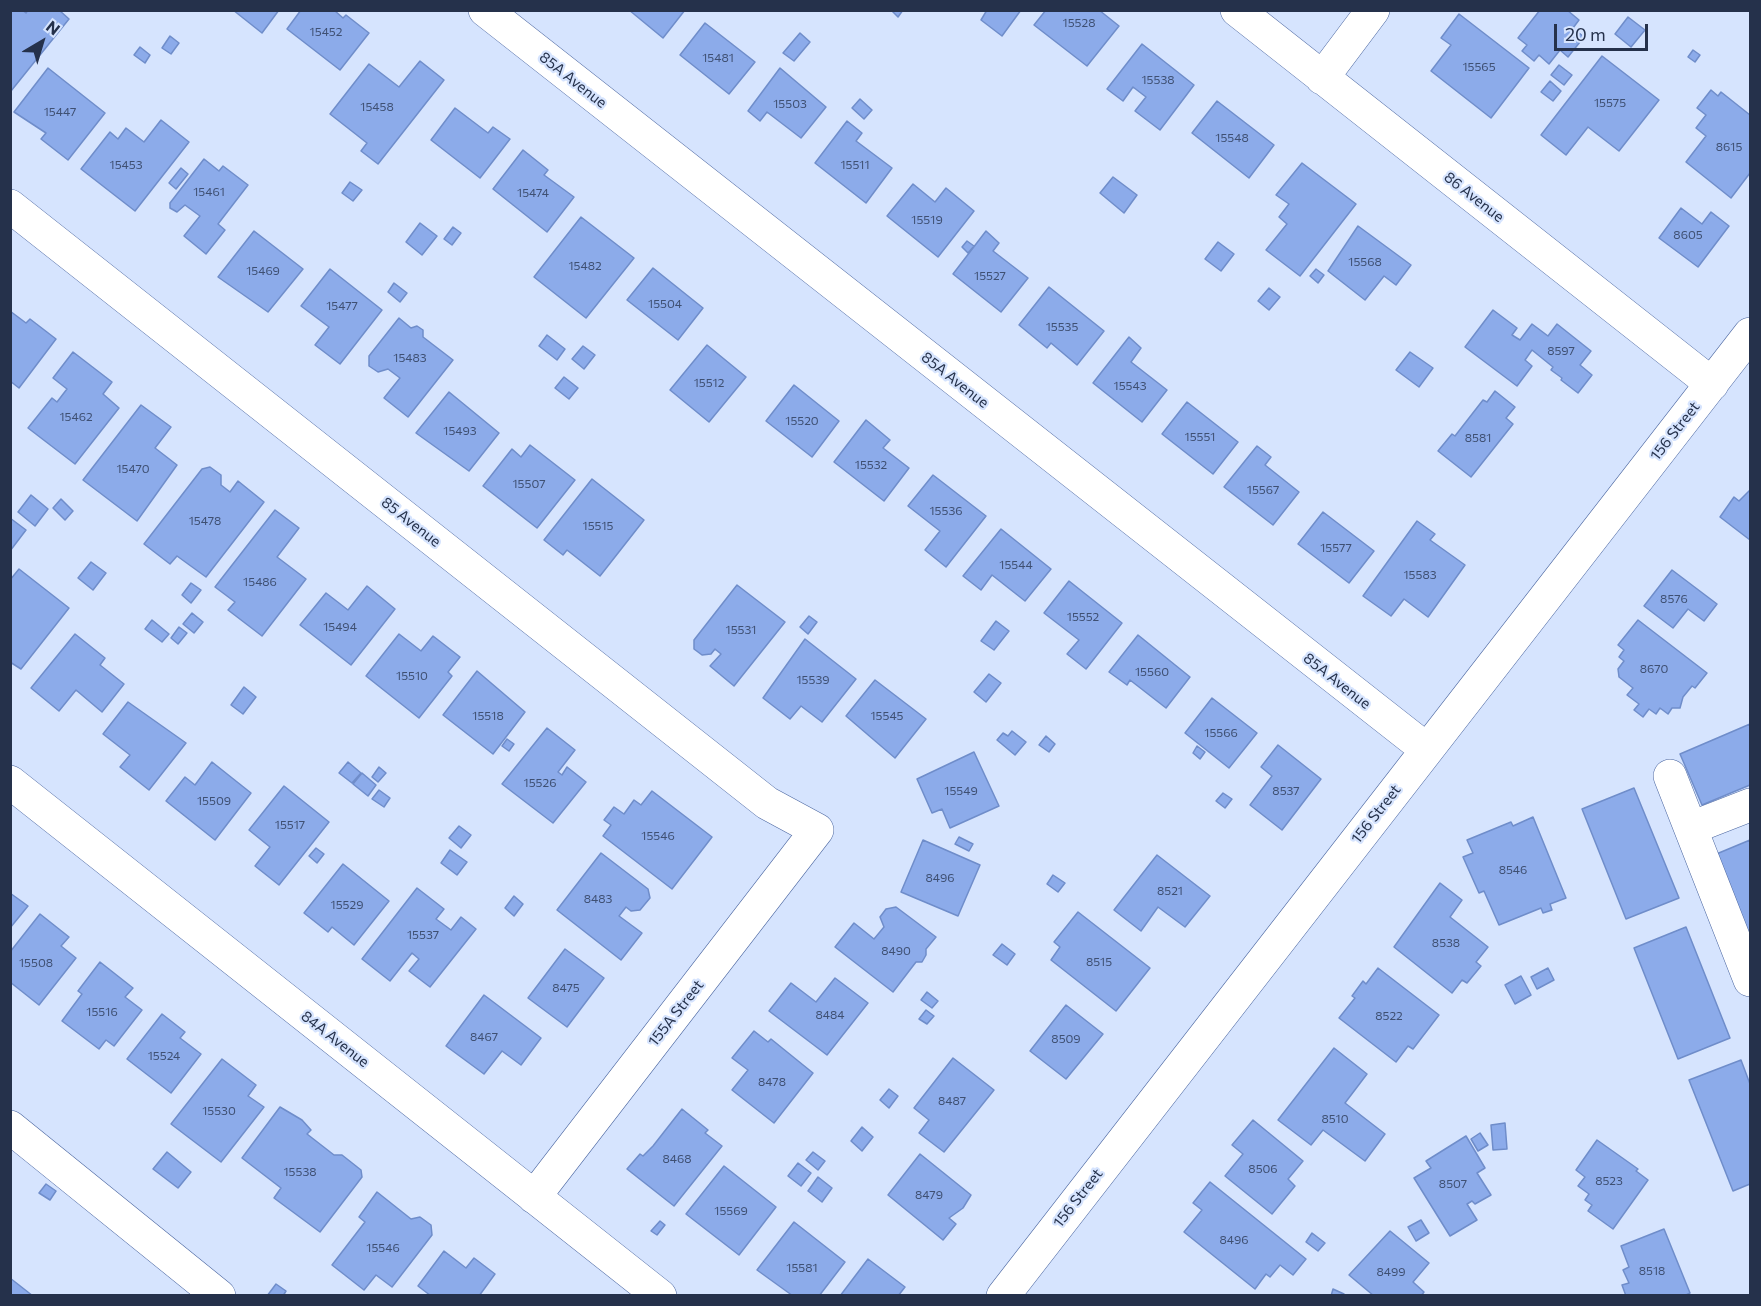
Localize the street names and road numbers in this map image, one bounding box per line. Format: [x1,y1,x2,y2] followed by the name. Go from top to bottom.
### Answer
[536,48,610,112] street label: 85A Avenue
[1440,168,1508,226] street label: 86 Avenue
[918,348,992,412] street label: 85A Avenue
[1647,398,1703,464] street label: 156 Street
[378,493,444,551] street label: 85 Avenue
[1300,649,1374,713] street label: 85A Avenue
[1348,781,1404,847] street label: 156 Street
[645,976,707,1050] street label: 155A Street
[297,1007,373,1071] street label: 84A Avenue
[1050,1165,1106,1231] street label: 156 Street

